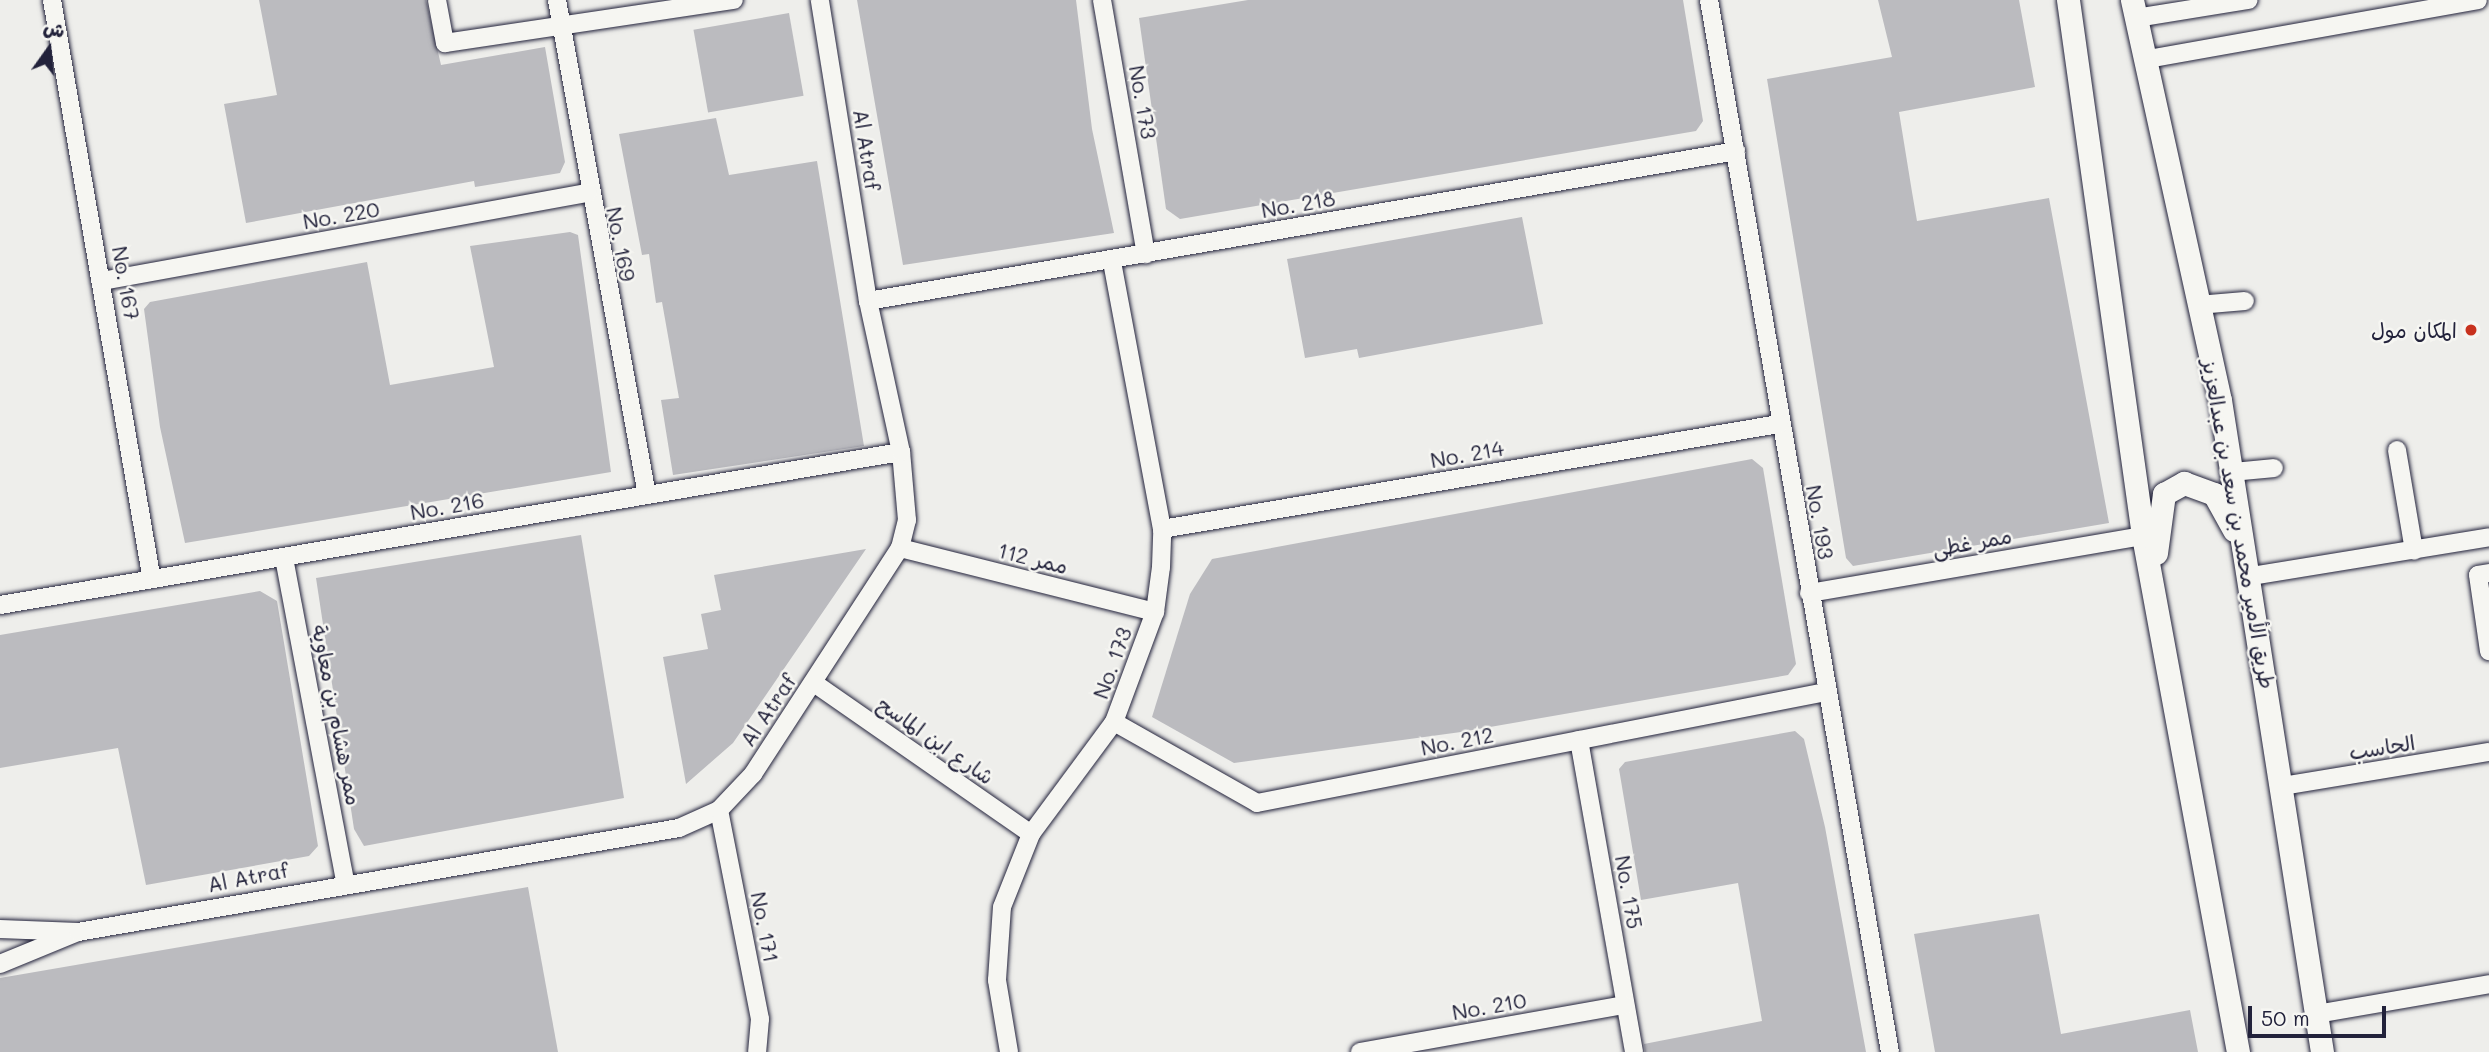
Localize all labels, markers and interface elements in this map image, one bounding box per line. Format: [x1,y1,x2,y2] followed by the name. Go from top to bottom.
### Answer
[41,13,68,43] text: ش
[14,14,84,84] north arrow
[1124,63,1162,141] street label: No. 173
[848,107,886,193] street label: Al Atraf
[1259,185,1337,223] street label: No. 218
[301,196,381,234] street label: No. 220
[601,205,641,283] street label: No. 169
[107,244,145,322] street label: No. 167
[2371,317,2457,343] place label: المكان مول
[2463,322,2479,338] marker: المكان مول
[2198,357,2280,691] street label: طريق الأمير محمد بن سعد بن عبدالعزيز
[1428,435,1506,473] street label: No. 214
[1801,483,1839,561] street label: No. 193
[408,487,486,525] street label: No. 216
[1930,523,2014,561] street label: ممر غطى
[995,537,1071,579] street label: ممر 112
[307,623,367,807] street label: ممر هشام بن معاوية
[1087,624,1137,702] street label: No. 173
[735,669,801,751] street label: Al Atraf
[873,691,999,789] street label: شارع ابن الماسح
[1418,722,1496,760] street label: No. 212
[2347,729,2417,765] street label: الحاسب
[1610,853,1648,931] street label: No. 175
[205,857,291,897] street label: Al Atraf
[746,890,784,964] street label: No. 171
[1450,987,1528,1025] street label: No. 210
[2251,992,2389,1036] scale bar
[2261,1004,2310,1031] text: 50 m

